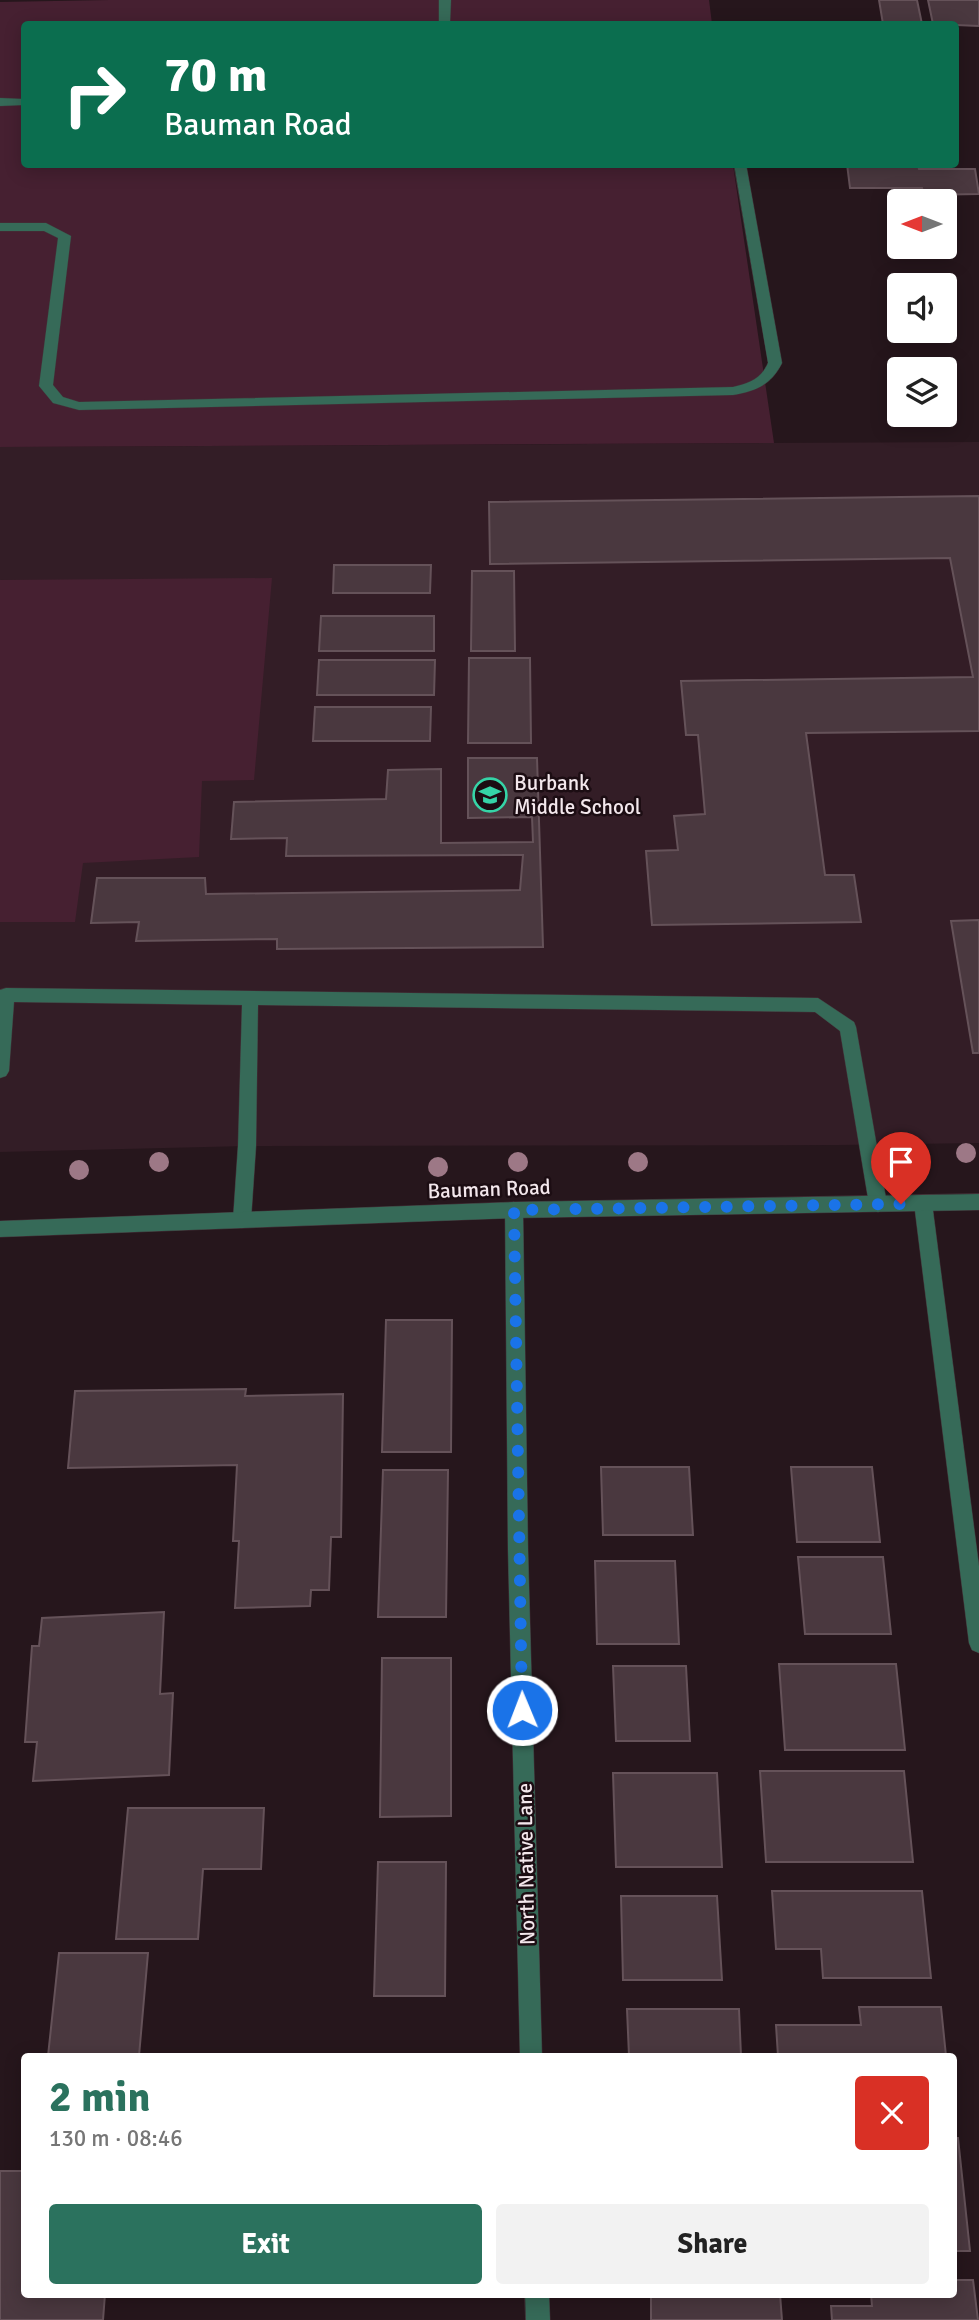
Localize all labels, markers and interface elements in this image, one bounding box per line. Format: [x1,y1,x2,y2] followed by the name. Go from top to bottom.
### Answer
[164,45,267,105] text: 70 m
[49,49,140,140] icon: right
[164,105,352,144] text: Bauman Road
[887,189,957,259] north arrow
[887,189,957,427] map controls
[887,273,957,343] button: sound
[887,357,957,427] button: layers
[514,770,641,820] place label: Burbank Middle School
[471,776,509,814] school or university icon: Burbank Middle School
[871,1132,931,1204] pin
[882,1143,920,1181] icon: arrive
[427,1174,551,1204] street label: Bauman Road
[485,1673,559,1747] position arrow
[512,1783,540,1945] street label: North Native Lane
[49,2072,150,2123] text: 2 min
[855,2076,929,2150] button: close
[49,2124,183,2153] text: 130 m · 08:46
[49,2204,482,2284] button: Exit
[496,2204,929,2284] button: Share

